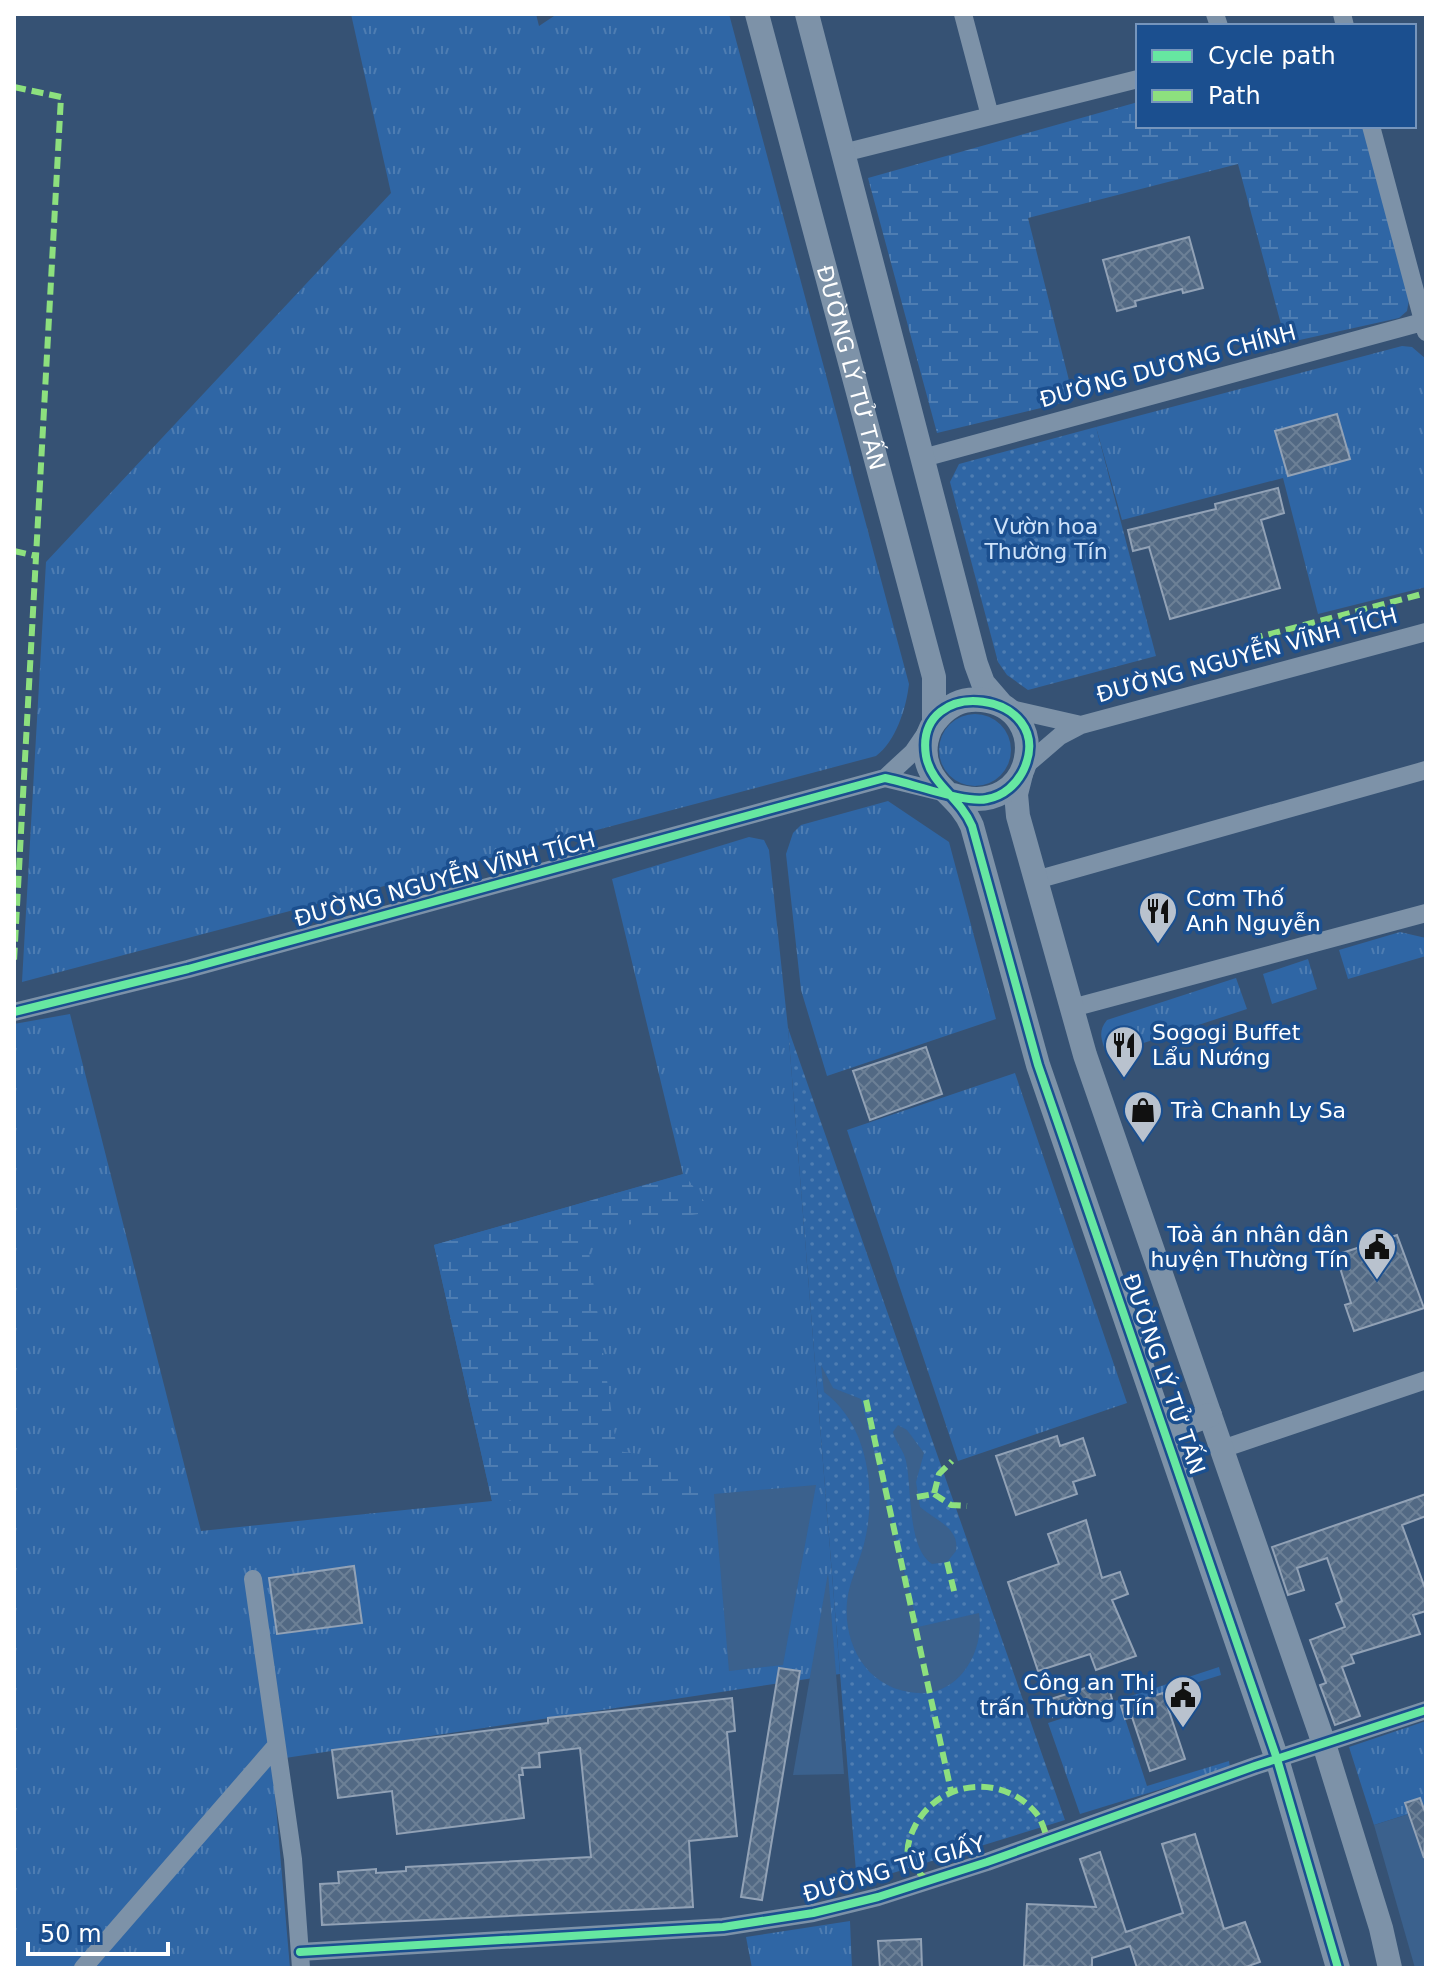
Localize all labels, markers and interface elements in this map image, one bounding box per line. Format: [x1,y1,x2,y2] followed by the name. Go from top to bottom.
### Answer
[1136,24,1416,128] legend
[1208,42,1336,70] text: Cycle path
[1208,82,1261,110] text: Path
[812,263,891,473] street label: ĐƯỜNG LÝ TỬ TẤN
[1037,320,1299,412] street label: ĐƯỜNG DƯƠNG CHÍNH
[983,514,1108,564] park label: Vườn hoa Thường Tín
[1093,599,1400,707] street label: ĐƯỜNG NGUYỄN VĨNH TÍCH
[291,823,598,931] street label: ĐƯỜNG NGUYỄN VĨNH TÍCH
[1186,886,1321,936] place label: Cơm Thố Anh Nguyễn
[1137,890,1179,945] restaurant icon: Cơm Thố Anh Nguyễn
[1152,1020,1301,1070] place label: Sogogi Buffet Lẩu Nướng
[1103,1024,1145,1079] restaurant icon: Sogogi Buffet Lẩu Nướng
[1122,1089,1164,1144] shop icon: Trà Chanh Ly Sa
[1170,1098,1346,1123] place label: Trà Chanh Ly Sa
[1150,1222,1349,1272] place label: Toà án nhân dân huyện Thường Tín
[1356,1226,1398,1281] public building icon: Toà án nhân dân huyện Thường Tín
[1118,1270,1212,1478] street label: ĐƯỜNG LÝ TỬ TẤN
[980,1670,1155,1720] place label: Công an Thị trấn Thường Tín
[1162,1674,1204,1729] public building icon: Công an Thị trấn Thường Tín
[800,1829,988,1907] street label: ĐƯỜNG TỪ GIẤY
[28,1906,168,1956] scale bar
[40,1920,102,1948] text: 50 m

